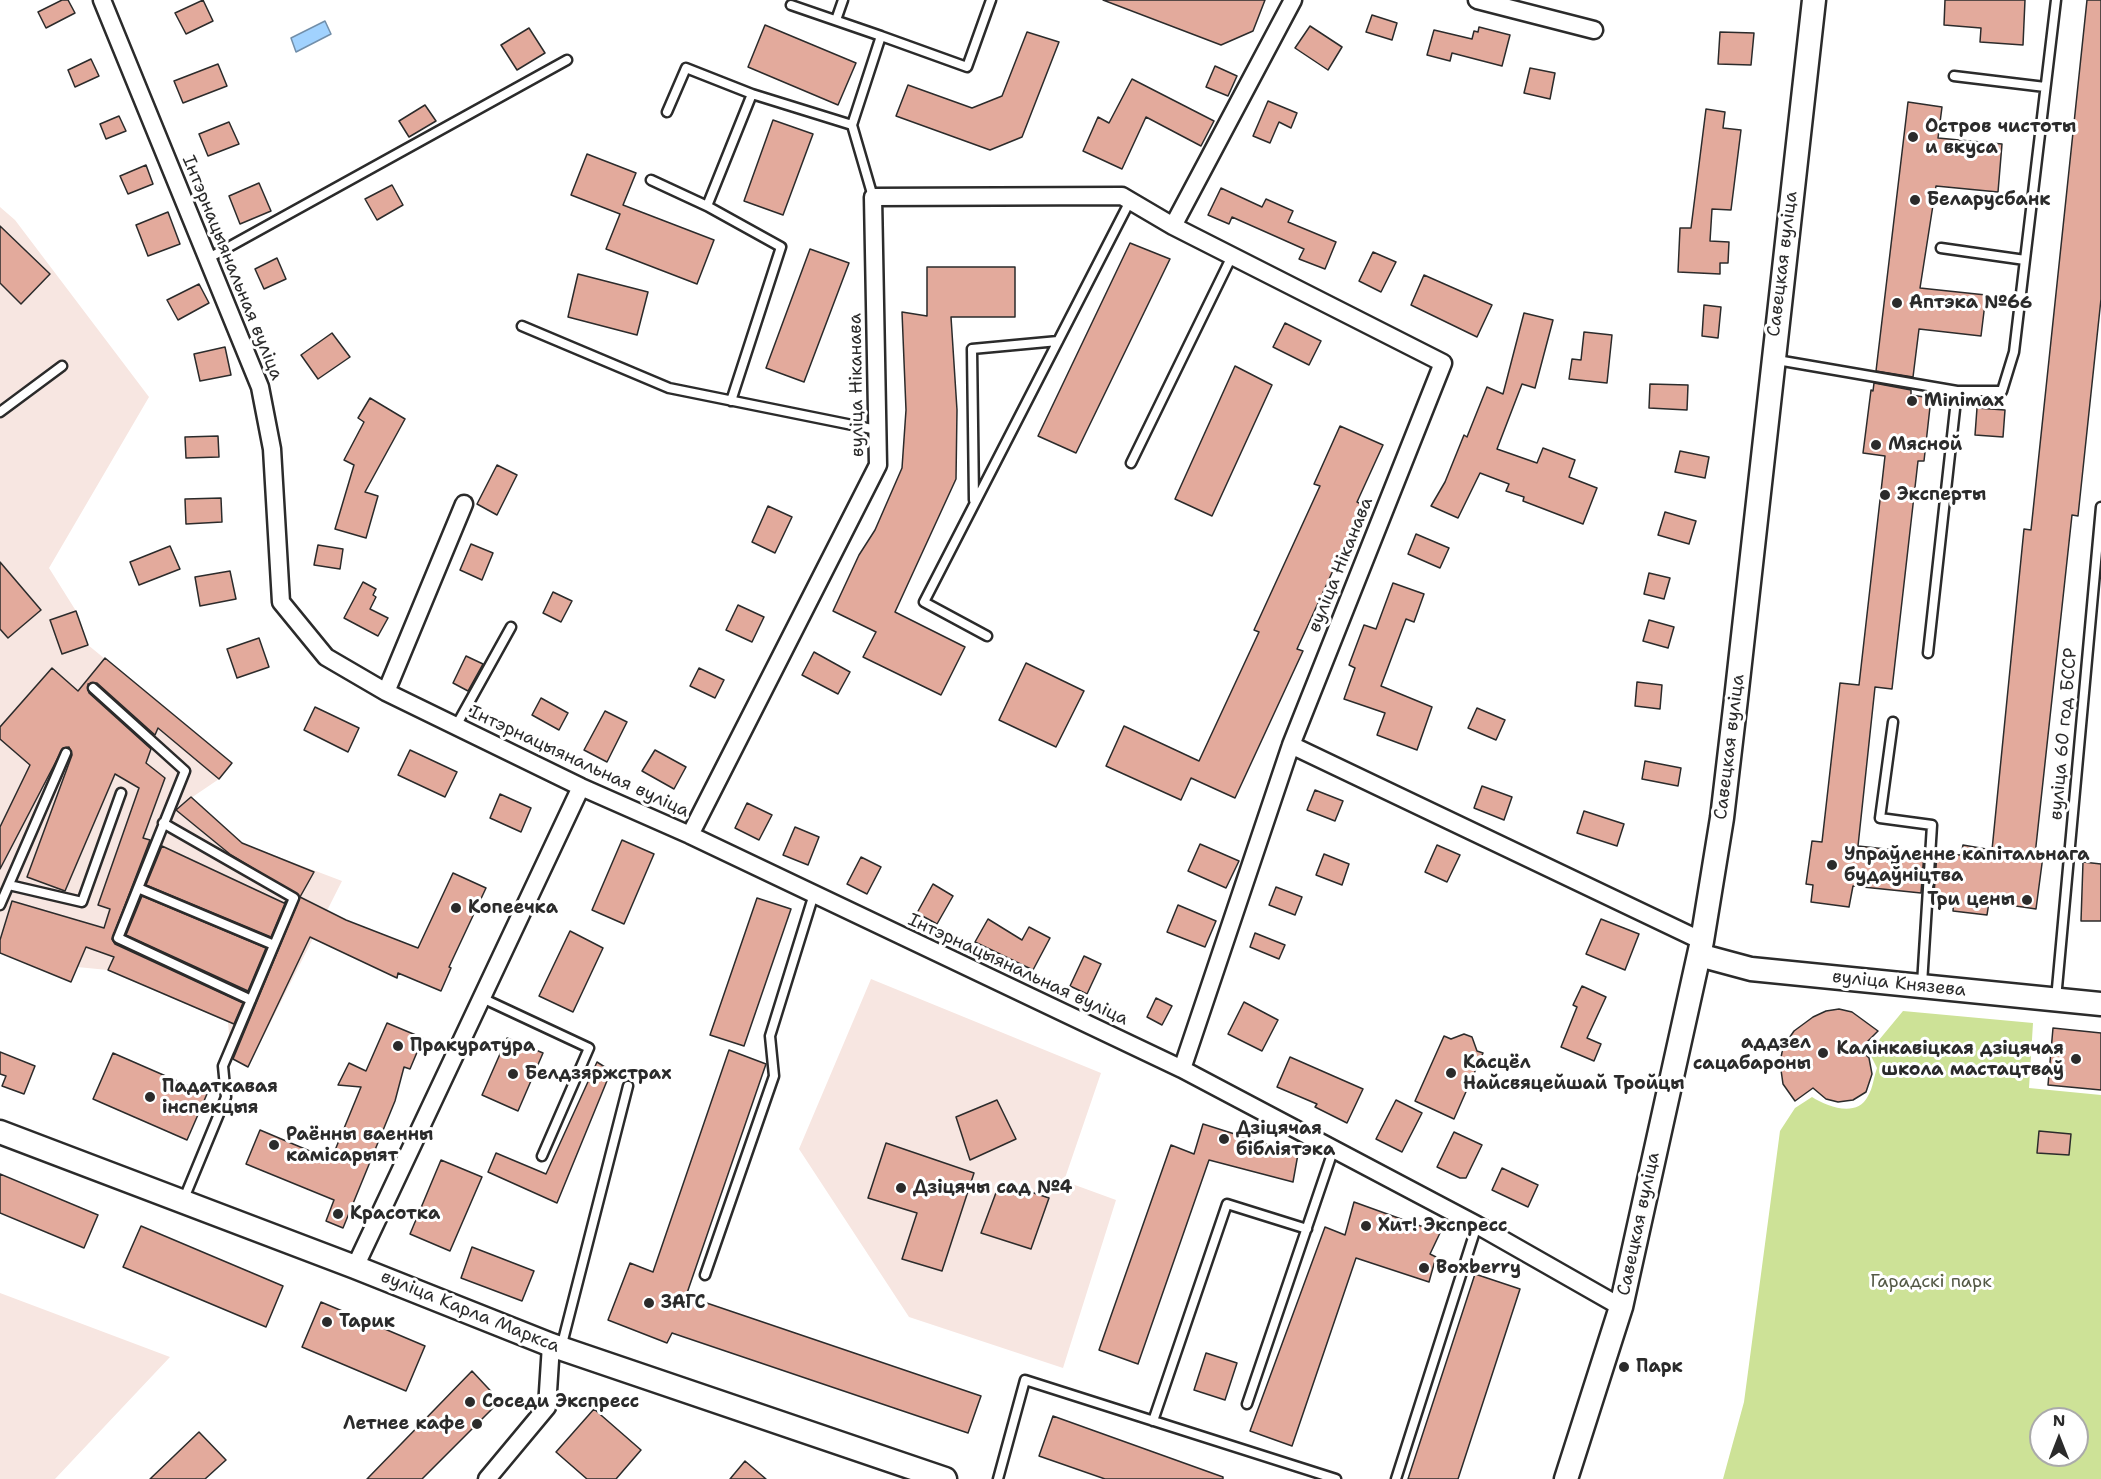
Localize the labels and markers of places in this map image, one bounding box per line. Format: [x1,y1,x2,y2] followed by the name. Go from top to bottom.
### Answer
[1925,116,2076,158] place label: Остров чистоты и вкуса
[1906,130,1920,144] marker: Остров чистоты и вкуса
[1927,189,2051,211] place label: Беларусбанк
[1908,193,1922,207] marker: Беларусбанк
[1909,292,2032,314] place label: Аптэка №66
[1890,296,1904,310] marker: Аптэка №66
[1924,390,2004,412] place label: Minimax
[1905,394,1919,408] marker: Minimax
[1888,434,1962,456] place label: Мясной
[1869,438,1883,452] marker: Мясной
[1897,484,1986,506] place label: Эксперты
[1878,488,1892,502] marker: Эксперты
[1844,844,2090,886] place label: Упраўленне капітальнага будаўніцтва
[1825,858,1839,872] marker: Упраўленне капітальнага будаўніцтва
[1927,889,2015,911] place label: Три цены
[2020,893,2034,907] marker: Три цены
[468,897,558,919] place label: Копеечка
[449,901,463,915] marker: Копеечка
[1693,1032,1811,1074] place label: аддзел сацабароны
[410,1035,535,1057] place label: Пракуратура
[1837,1038,2064,1080] place label: Калінкавіцкая дзіцячая школа мастацтваў
[391,1039,405,1053] marker: Пракуратура
[1816,1046,1830,1060] marker: аддзел сацабароны
[1463,1052,1684,1094] place label: Касцёл Найсвяцейшай Тройцы
[2069,1052,2083,1066] marker: Калінкавіцкая дзіцячая школа мастацтваў
[525,1063,671,1085] place label: Белдзяржстрах
[1444,1066,1458,1080] marker: Касцёл Найсвяцейшай Тройцы
[506,1067,520,1081] marker: Белдзяржстрах
[162,1076,278,1118] place label: Падаткавая інспекцыя
[143,1090,157,1104] marker: Падаткавая інспекцыя
[1236,1118,1335,1160] place label: Дзіцячая бібліятэка
[286,1124,433,1166] place label: Раённы ваенны камісарыят
[1217,1132,1231,1146] marker: Дзіцячая бібліятэка
[267,1138,281,1152] marker: Раённы ваенны камісарыят
[913,1177,1072,1199] place label: Дзіцячы сад №4
[894,1181,908,1195] marker: Дзіцячы сад №4
[350,1203,440,1225] place label: Красотка
[331,1207,345,1221] marker: Красотка
[1378,1215,1508,1237] place label: Хит! Экспресс
[1359,1219,1373,1233] marker: Хит! Экспресс
[1436,1257,1521,1279] place label: Boxberry
[1417,1261,1431,1275] marker: Boxberry
[661,1292,706,1314] place label: ЗАГС
[642,1296,656,1310] marker: ЗАГС
[339,1311,395,1333] place label: Тарик
[320,1315,334,1329] marker: Тарик
[1636,1356,1683,1378] place label: Парк
[1617,1360,1631,1374] marker: Парк
[482,1391,639,1413] place label: Соседи Экспресс
[463,1395,477,1409] marker: Соседи Экспресс
[343,1413,465,1435] place label: Летнее кафе
[470,1417,484,1431] marker: Летнее кафе

